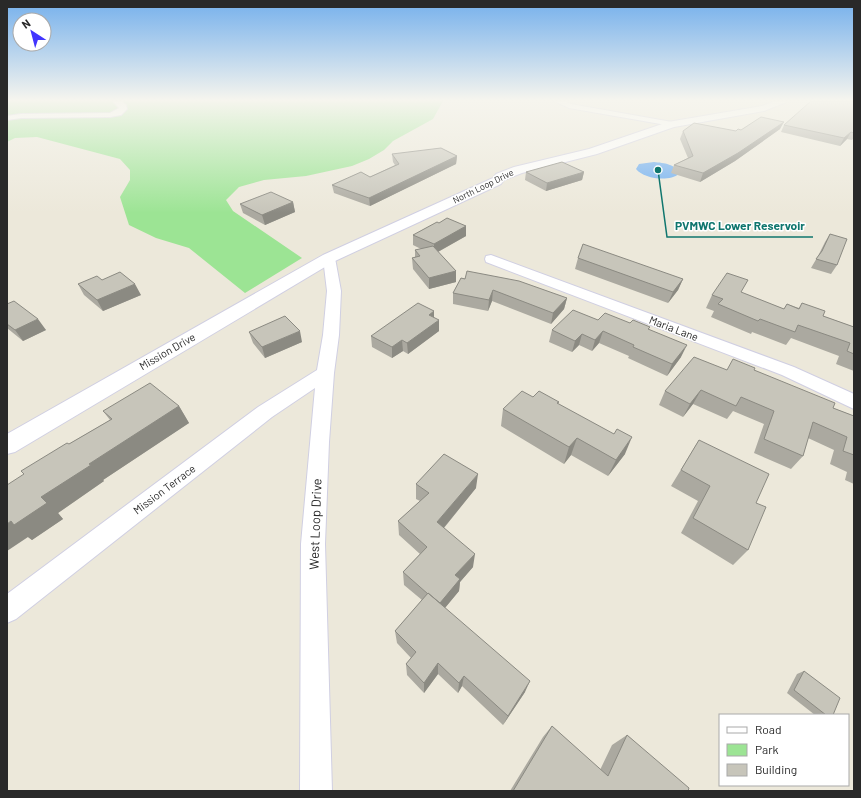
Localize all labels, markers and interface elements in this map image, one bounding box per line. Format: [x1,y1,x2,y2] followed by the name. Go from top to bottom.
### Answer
[12,12,52,52] north arrow
[19,16,33,31] text: N
[451,166,515,205] street label: North Loop Drive
[667,213,813,237] callout: PVMWC Lower Reservoir
[675,218,805,232] text: PVMWC Lower Reservoir
[648,313,701,343] street label: Maria Lane
[137,330,197,372] street label: Mission Drive
[130,461,198,517] street label: Mission Terrace
[305,478,325,570] street label: West Loop Drive
[719,714,849,786] legend
[755,722,782,736] text: Road
[755,742,779,756] text: Park
[755,762,797,776] text: Building

